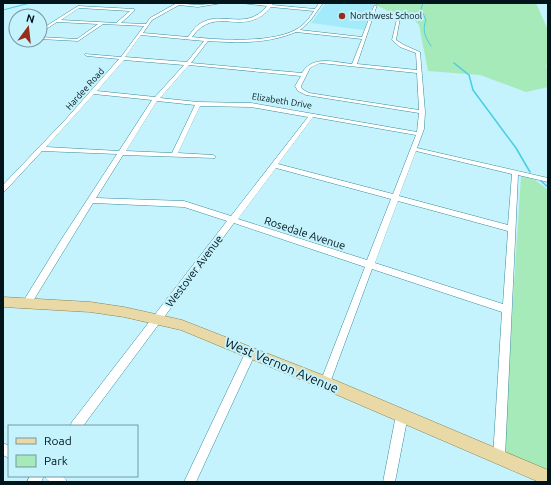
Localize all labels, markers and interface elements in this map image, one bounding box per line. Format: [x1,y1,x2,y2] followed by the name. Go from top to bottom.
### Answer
[8,8,48,48] north arrow
[25,11,36,25] text: N
[337,11,347,21] marker: Northwest School
[350,11,423,21] place label: Northwest School
[64,66,106,112] street label: Hardee Road
[251,91,313,111] street label: Elizabeth Drive
[263,214,347,252] street label: Rosedale Avenue
[163,233,225,309] street label: Westover Avenue
[223,335,341,395] street label: West Vernon Avenue
[8,425,138,477] legend
[44,434,72,447] text: Road
[44,454,68,467] text: Park

